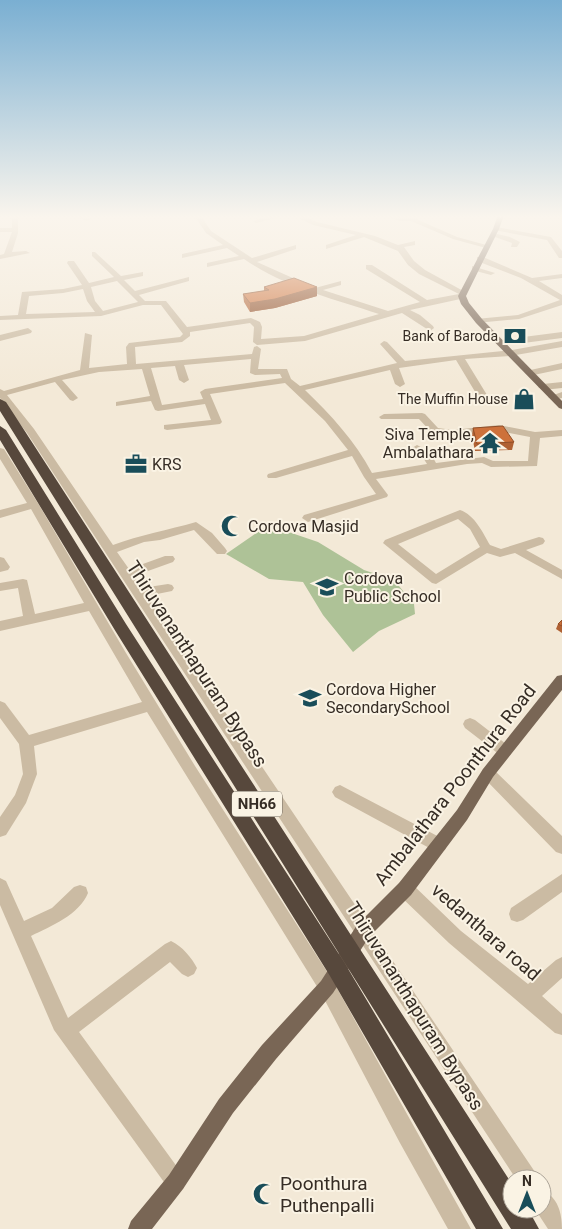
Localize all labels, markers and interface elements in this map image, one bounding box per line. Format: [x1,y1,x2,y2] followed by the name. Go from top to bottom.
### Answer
[502,323,528,349] bank icon: Bank of Baroda
[403,328,498,344] place label: Bank of Baroda
[511,386,537,412] shop icon: The Muffin House
[398,391,508,407] place label: The Muffin House
[383,425,474,462] place label: Siva Temple, Ambalathara
[477,430,503,456] temple icon: Siva Temple, Ambalathara
[123,451,149,477] office icon: KRS
[152,455,181,474] place label: KRS
[219,513,245,539] mosque icon: Cordova Masjid
[248,517,359,536] place label: Cordova Masjid
[122,556,272,772] street label: Thiruvananthapuram Bypass
[344,569,441,606] place label: Cordova Public School
[314,574,340,600] school or university icon: Cordova Public School
[326,680,450,717] place label: Cordova Higher SecondarySchool
[369,680,541,890] street label: Ambalathara Poonthura Road
[297,685,323,711] school or university icon: Cordova Higher SecondarySchool
[232,792,282,816] road number: NH66
[427,878,545,986] street label: vedanthara road
[341,898,489,1114] street label: Thiruvananthapuram Bypass
[502,1169,552,1219] north arrow
[280,1172,375,1217] place label: Poonthura Puthenpalli
[522,1173,532,1189] text: N
[251,1181,277,1207] mosque icon: Poonthura Puthenpalli

